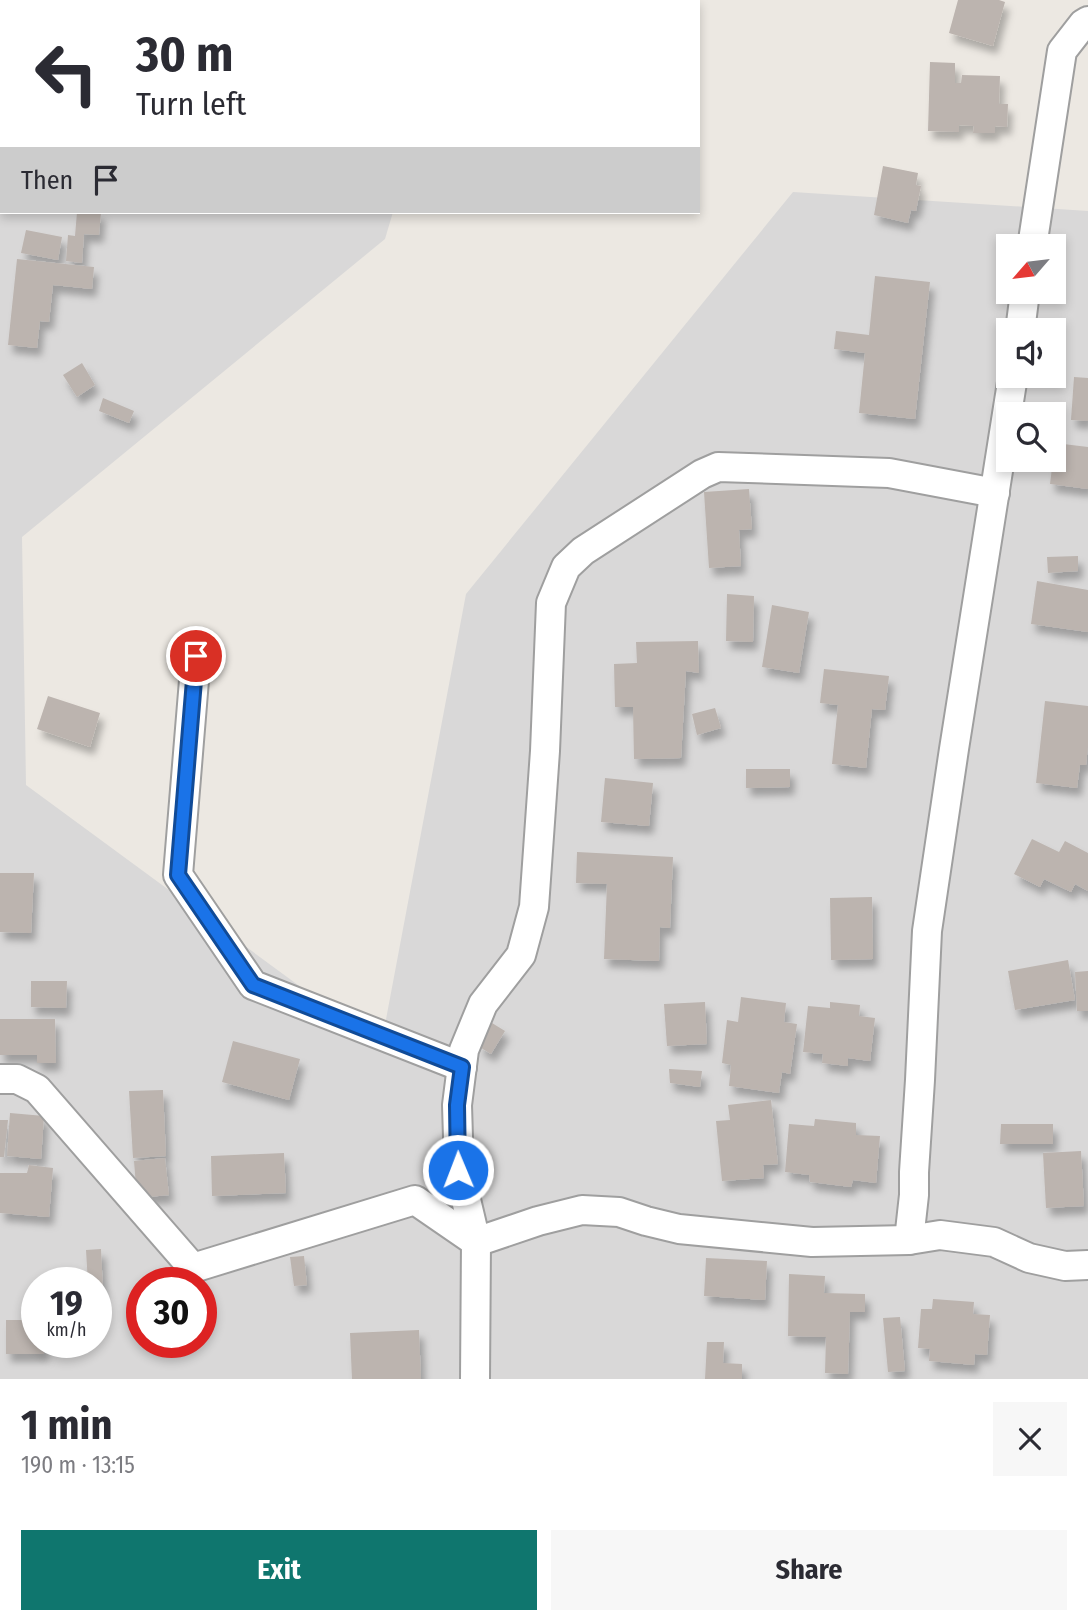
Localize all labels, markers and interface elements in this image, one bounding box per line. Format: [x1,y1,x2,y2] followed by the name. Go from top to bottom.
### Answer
[136,25,234,84] text: 30 m
[21,28,112,119] icon: left
[136,85,246,123] text: Turn left
[87,161,125,199] icon: arrive
[21,165,73,196] text: Then
[996,234,1066,304] north arrow
[996,234,1066,472] map controls
[996,318,1066,388] button: sound
[996,402,1066,472] button: search
[166,626,226,686] pin
[177,637,215,675] icon: arrive
[421,1133,495,1207] position arrow
[126,1267,217,1358] speed limit sign: 30
[50,1282,83,1324] text: 19
[46,1319,87,1341] text: km/h
[21,1400,112,1450] text: 1 min
[993,1402,1067,1476] button: close
[21,1451,135,1479] text: 190 m · 13:15
[21,1530,537,1610] button: Exit
[551,1530,1067,1610] button: Share

